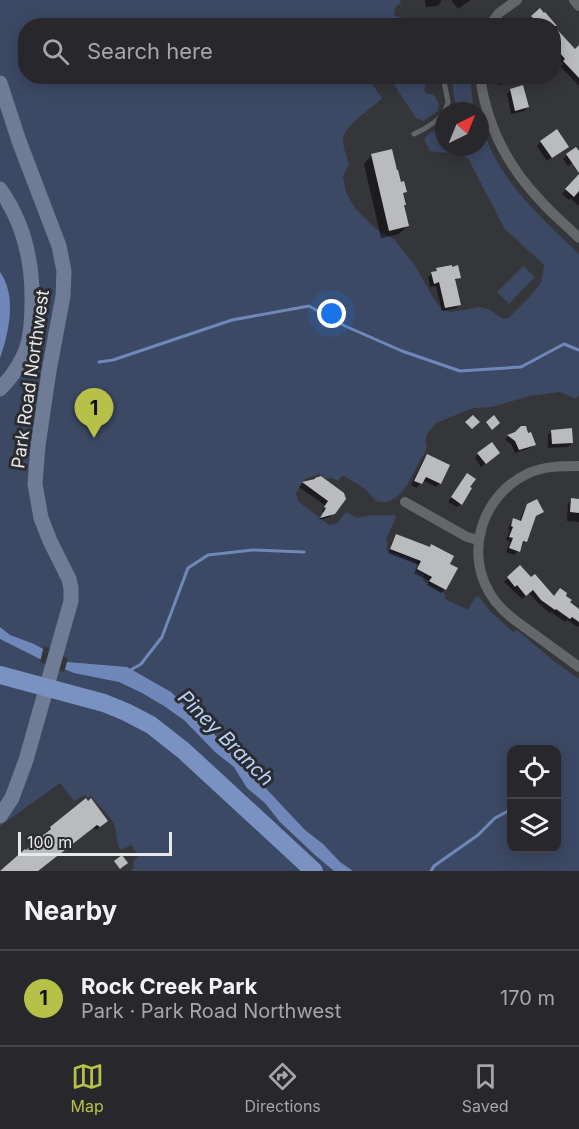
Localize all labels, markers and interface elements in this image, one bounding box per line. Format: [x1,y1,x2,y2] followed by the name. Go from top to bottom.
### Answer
[18,18,561,84] search box
[39,35,72,68] icon: search
[87,38,213,64] text: Search here
[435,102,489,156] north arrow
[7,288,53,470] street label: Park Road Northwest
[317,299,346,328] your location
[74,388,113,438] pin: 1
[173,685,279,791] water label: Piney Branch
[507,745,561,853] map controls
[507,745,561,799] button: locate
[507,799,561,853] button: layers
[18,829,172,856] scale bar
[27,832,72,852] text: 100 m
[24,895,117,926] text: Nearby
[81,973,257,999] text: Rock Creek Park
[39,986,48,1010] text: 1
[500,986,555,1010] text: 170 m
[81,999,341,1023] text: Park · Park Road Northwest
[70,1060,104,1116] tab: Map
[245,1060,321,1116] tab: Directions
[462,1060,509,1116] tab: Saved

